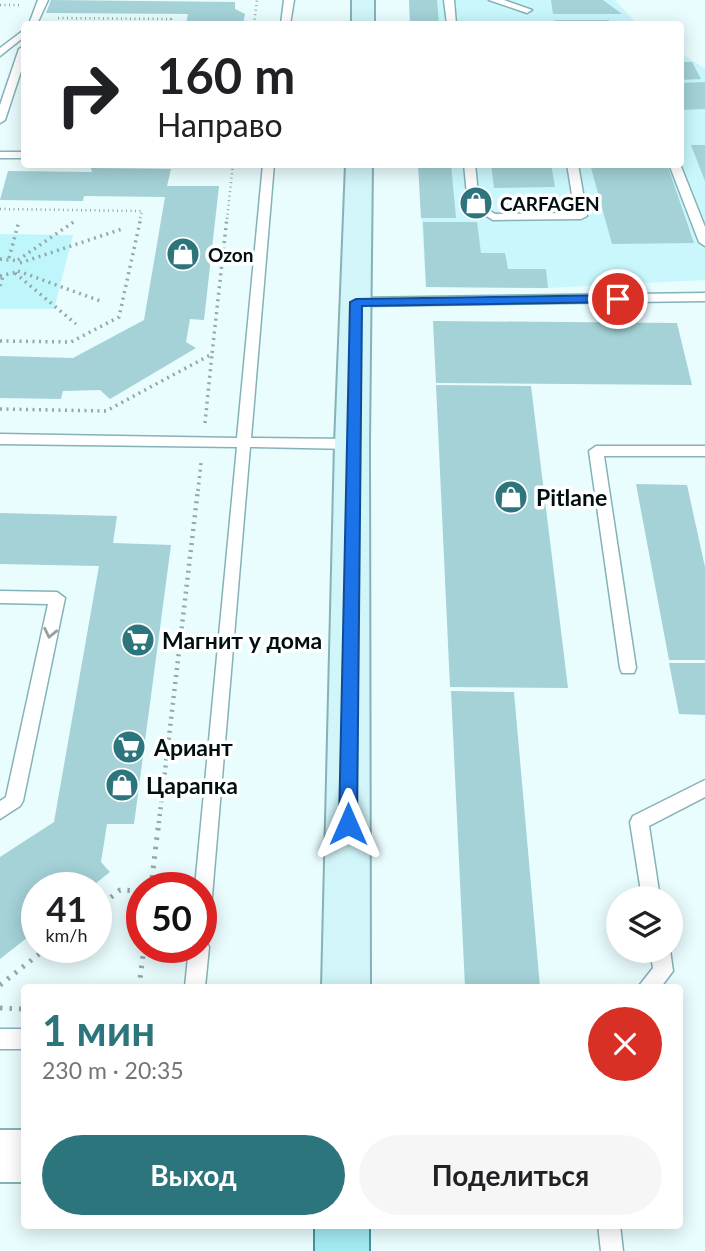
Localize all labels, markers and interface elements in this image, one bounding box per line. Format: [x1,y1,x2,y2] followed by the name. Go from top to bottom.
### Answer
[157,46,295,104] text: 160 m
[42,49,133,140] icon: right
[157,105,283,144] text: Направо
[457,184,495,222] shop icon: CARFAGEN
[500,192,600,215] place label: CARFAGEN
[164,235,202,273] shop icon: Ozon
[208,243,253,266] place label: Ozon
[588,269,648,329] pin
[599,280,637,318] icon: arrive
[492,478,530,516] shop icon: Pitlane
[536,483,607,511] place label: Pitlane
[119,621,157,659] supermarket icon: Магнит у дома
[162,626,322,654] place label: Магнит у дома
[43,627,58,639] one-way arrow
[110,728,148,766] supermarket icon: Ариант
[153,733,233,761] place label: Ариант
[103,766,141,804] shop icon: Царапка
[146,771,238,799] place label: Царапка
[311,787,385,861] position arrow
[126,872,217,963] speed limit sign: 50
[606,886,683,963] map controls
[606,886,683,963] button: layers
[46,887,87,929] text: 41
[45,924,88,946] text: km/h
[42,1005,155,1055] text: 1 мин
[588,1007,662,1081] button: close
[42,1056,184,1084] text: 230 m · 20:35
[42,1135,345,1215] button: Выход
[359,1135,662,1215] button: Поделиться

